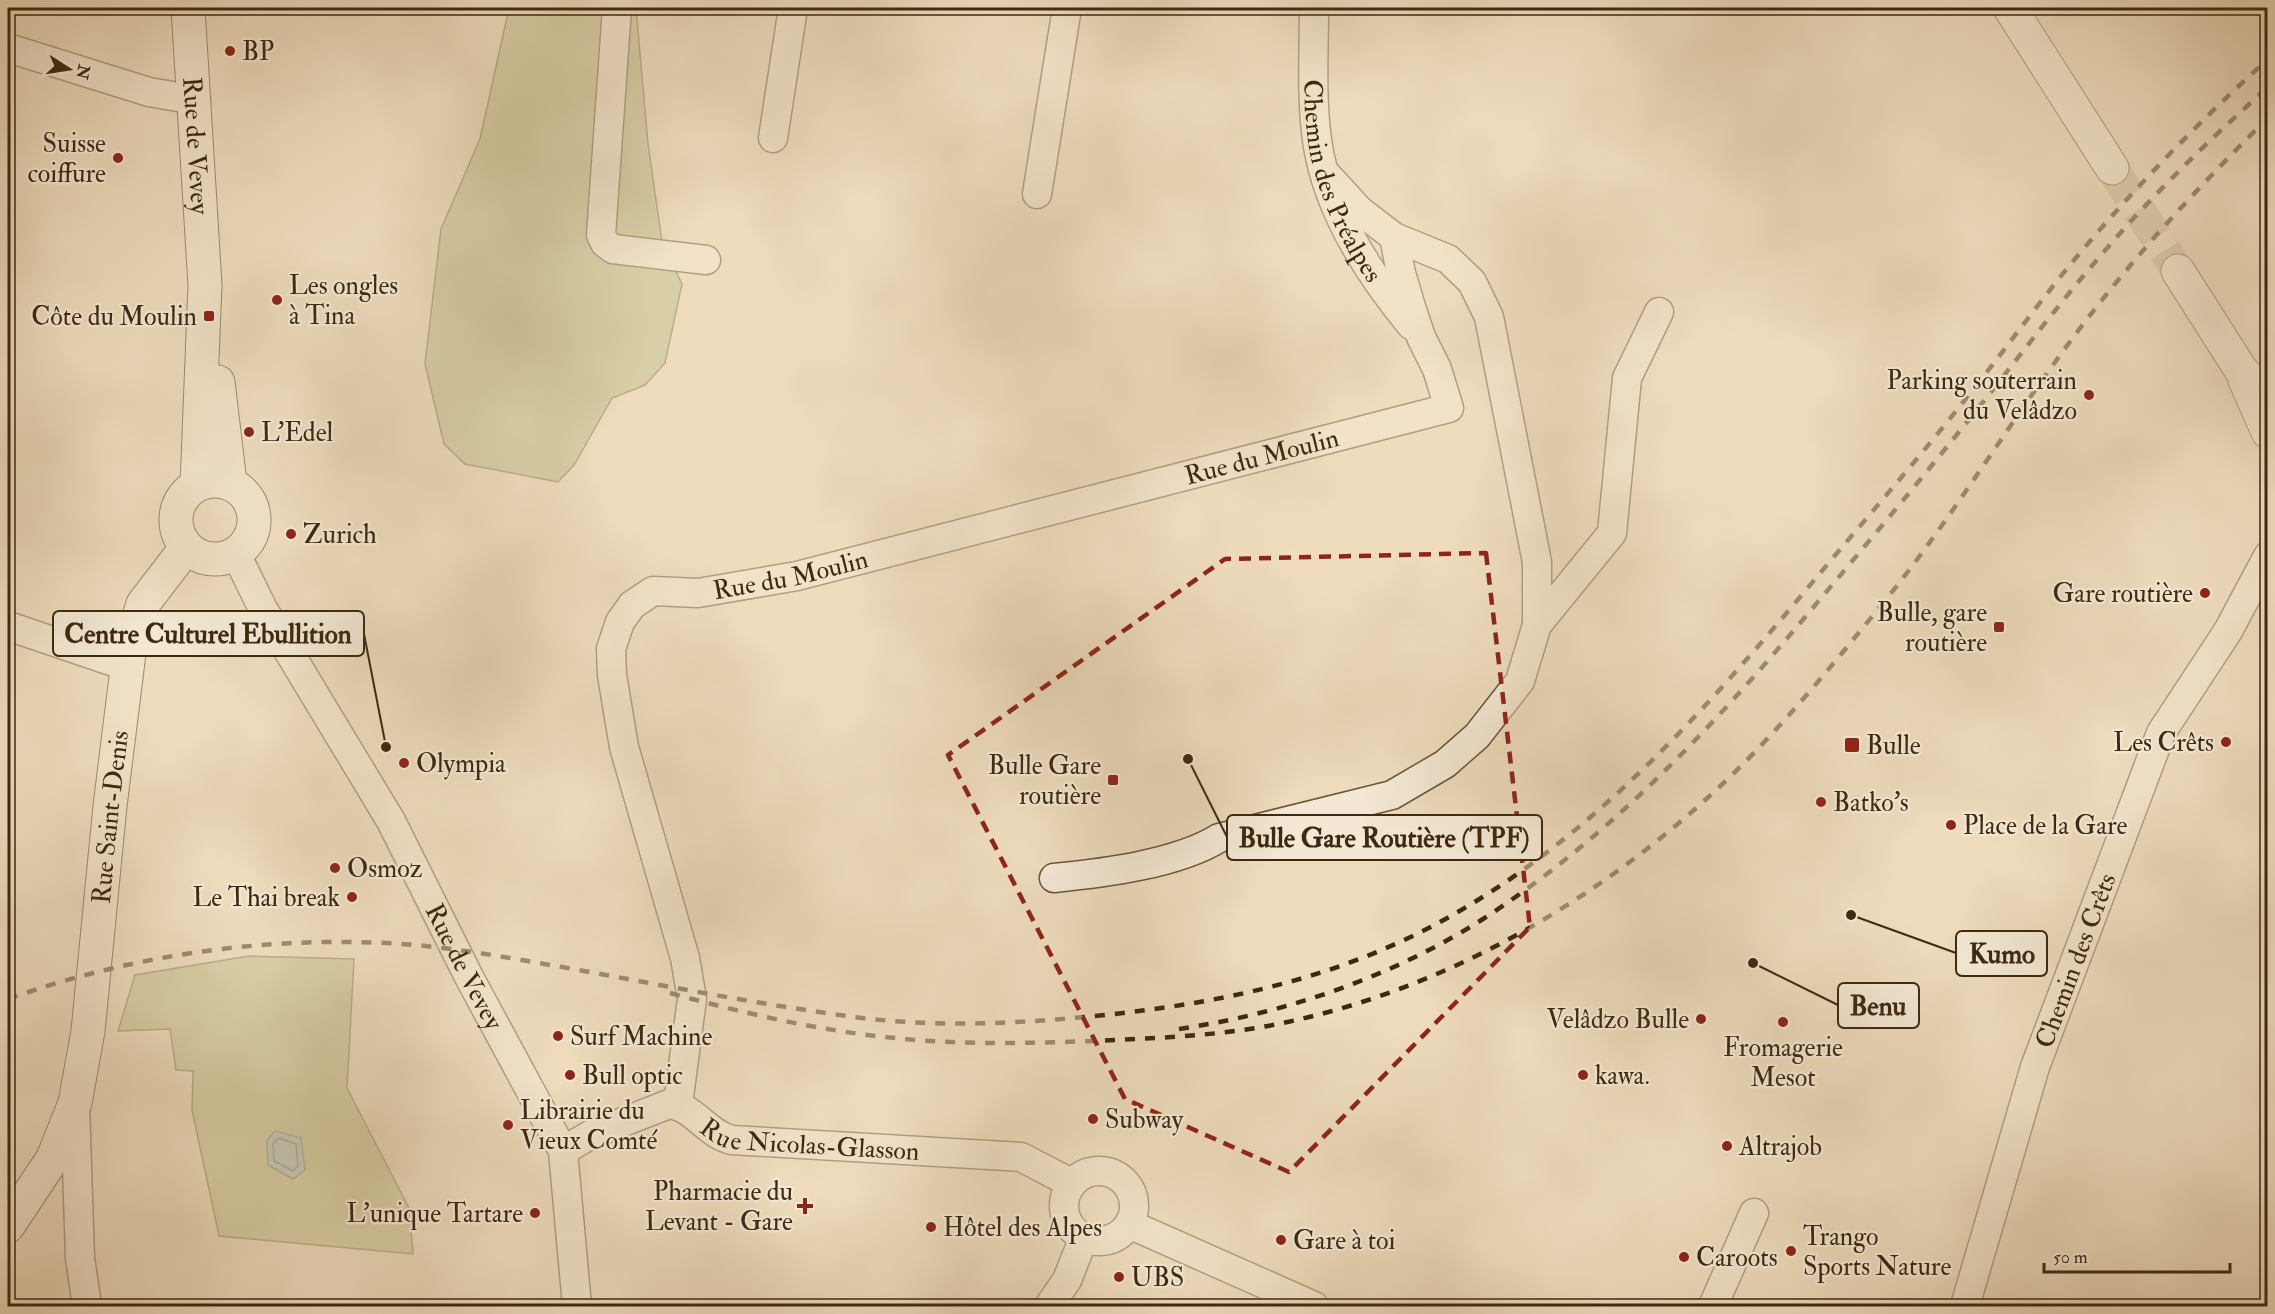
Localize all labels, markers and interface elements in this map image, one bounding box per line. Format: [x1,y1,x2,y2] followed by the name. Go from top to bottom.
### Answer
[242,36,274,68] place label: BP
[39,39,99,99] north arrow
[223,44,237,58] marker: BP
[71,62,94,82] text: N
[175,76,216,216] street label: Rue de Vevey
[1296,79,1389,289] street label: Chemin des Préalpes
[27,128,106,190] place label: Suisse coiffure
[111,151,125,165] marker: Suisse coiffure
[289,270,398,332] place label: Les ongles à Tina
[270,293,284,307] marker: Les ongles à Tina
[31,301,197,333] place label: Côte du Moulin
[202,309,216,323] marker: Côte du Moulin
[1887,365,2077,427] place label: Parking souterrain du Velâdzo
[2082,388,2096,402] marker: Parking souterrain du Velâdzo
[261,417,334,449] place label: L'Edel
[1182,422,1342,492] street label: Rue du Moulin
[242,425,256,439] marker: L'Edel
[303,519,377,551] place label: Zurich
[284,527,298,541] marker: Zurich
[711,543,872,607] street label: Rue du Moulin
[2052,578,2193,610] place label: Gare routière
[2198,586,2212,600] marker: Gare routière
[1877,597,1987,659] place label: Bulle, gare routière
[53,611,364,656] callout: Centre Culturel Ebullition
[64,618,352,651] text: Centre Culturel Ebullition
[1992,620,2006,634] marker: Bulle, gare routière
[2113,727,2214,759] place label: Les Crêts
[86,729,136,905] street label: Rue Saint-Denis
[1866,730,1921,762] place label: Bulle
[2219,735,2233,749] marker: Les Crêts
[1843,736,1861,754] marker: Bulle
[416,748,506,781] place label: Olympia
[988,750,1101,812] place label: Bulle Gare routière
[397,756,411,770] marker: Olympia
[1106,773,1120,787] marker: Bulle Gare routière
[1833,787,1909,819] place label: Batko's
[1814,795,1828,809] marker: Batko's
[1963,810,2127,842] place label: Place de la Gare
[1227,815,1542,860] callout: Bulle Gare Routière (TPF)
[1944,818,1958,832] marker: Place de la Gare
[1238,822,1530,855] text: Bulle Gare Routière (TPF)
[347,853,423,885] place label: Osmoz
[328,861,342,875] marker: Osmoz
[2029,869,2124,1053] street label: Chemin des Crêts
[193,882,341,914] place label: Le Thai break
[345,890,359,904] marker: Le Thai break
[418,899,510,1036] street label: Rue de Vevey
[1956,931,2047,976] callout: Kumo
[1969,938,2035,971] text: Kumo
[1838,983,1919,1028] callout: Benu
[1850,990,1906,1023] text: Benu
[1547,1004,1689,1036] place label: Velâdzo Bulle
[1694,1012,1708,1026] marker: Velâdzo Bulle
[1776,1015,1790,1029] marker: Fromagerie Mesot
[570,1021,713,1053] place label: Surf Machine
[551,1029,565,1043] marker: Surf Machine
[1723,1032,1843,1094] place label: Fromagerie Mesot
[582,1060,683,1093] place label: Bull optic
[1595,1060,1650,1092] place label: kawa.
[563,1068,577,1082] marker: Bull optic
[1576,1068,1590,1082] marker: kawa.
[520,1095,657,1157] place label: Librairie du Vieux Comté
[1105,1104,1184,1136] place label: Subway
[693,1112,920,1168] street label: Rue Nicolas-Glasson
[1086,1112,1100,1126] marker: Subway
[501,1118,515,1132] marker: Librairie du Vieux Comté
[1738,1131,1822,1163] place label: Altrajob
[1720,1139,1734,1153] marker: Altrajob
[645,1176,793,1238] place label: Pharmacie du Levant - Gare
[346,1198,523,1230] place label: L'unique Tartare
[798,1199,812,1213] marker: Pharmacie du Levant - Gare
[528,1206,542,1220] marker: L'unique Tartare
[943,1212,1102,1245] place label: Hôtel des Alpes
[924,1220,938,1234] marker: Hôtel des Alpes
[1803,1221,1951,1284] place label: Trango Sports Nature
[1293,1225,1395,1257] place label: Gare à toi
[1274,1233,1288,1247] marker: Gare à toi
[2044,1236,2230,1274] scale bar
[1696,1242,1778,1274] place label: Caroots
[1784,1244,1798,1258] marker: Trango Sports Nature
[2053,1246,2088,1269] text: 50 m
[1677,1250,1691,1264] marker: Caroots
[1131,1262,1184,1294] place label: UBS
[1112,1270,1126,1284] marker: UBS

